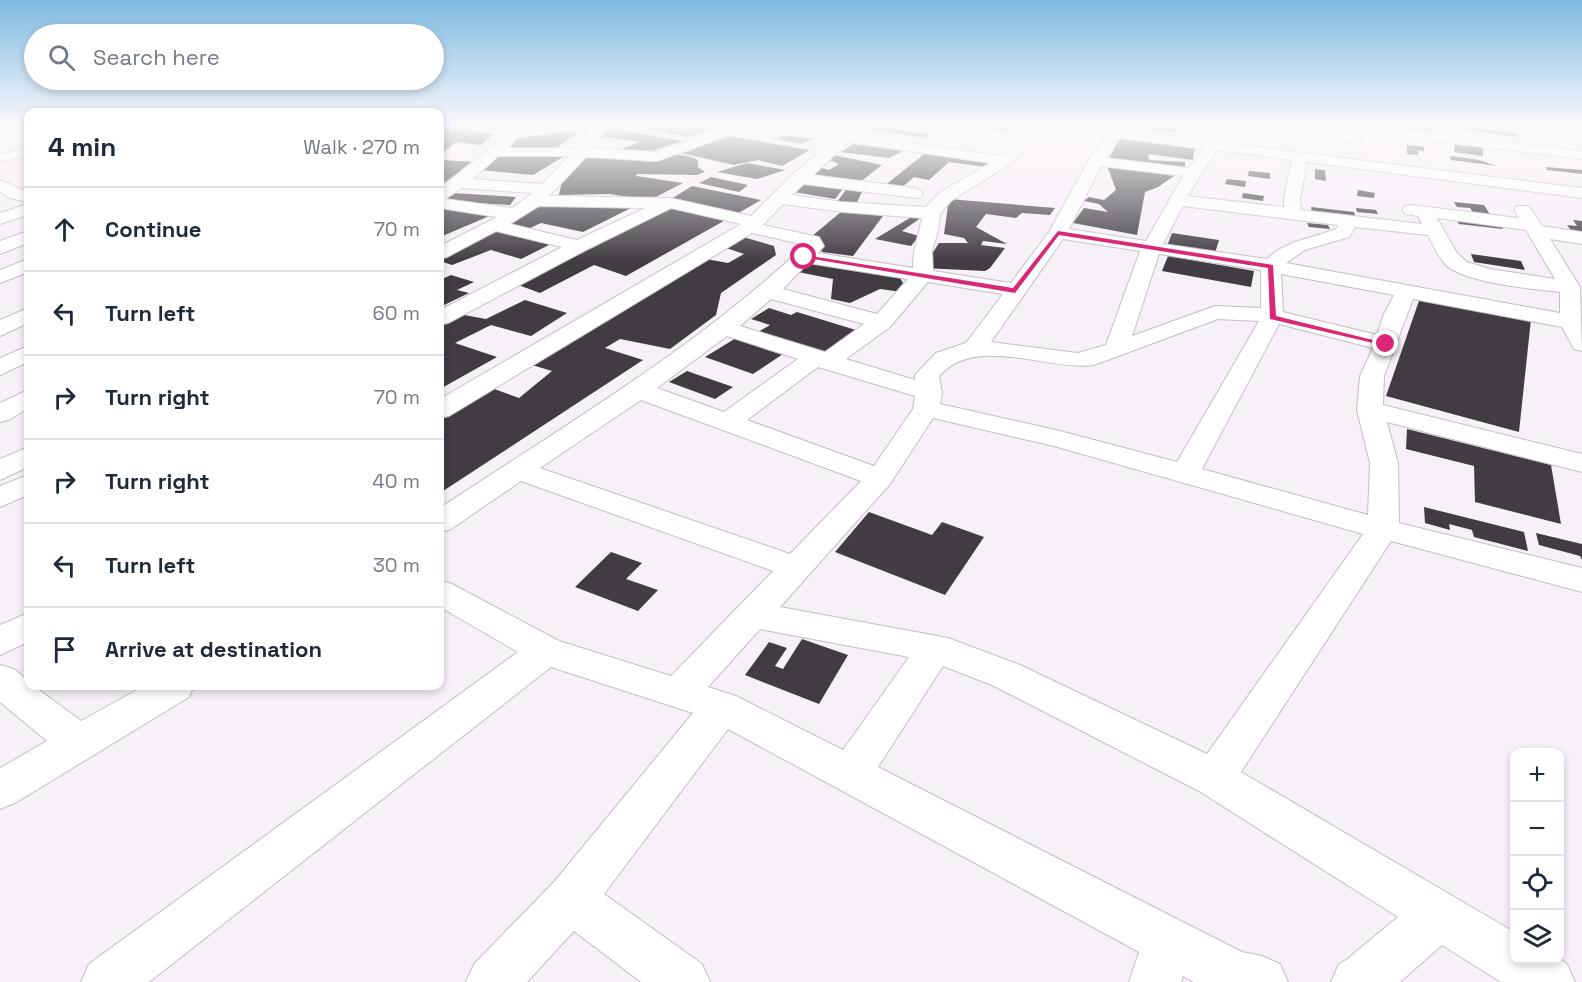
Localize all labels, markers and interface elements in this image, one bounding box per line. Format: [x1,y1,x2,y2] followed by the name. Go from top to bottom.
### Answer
[24,24,444,90] search box
[45,41,78,74] icon: search
[93,43,220,71] text: Search here
[48,130,116,164] text: 4 min
[303,134,420,160] text: Walk · 270 m
[48,213,81,246] icon: ahead
[105,215,201,243] text: Continue
[374,216,420,242] text: 70 m
[790,243,816,269] route start
[48,297,81,330] icon: left
[105,299,195,327] text: Turn left
[373,300,420,326] text: 60 m
[1372,330,1398,356] route end
[48,381,81,414] icon: right
[105,383,210,411] text: Turn right
[374,384,420,410] text: 70 m
[48,465,81,498] icon: right
[105,467,210,495] text: Turn right
[372,468,420,494] text: 40 m
[48,549,81,582] icon: left
[105,551,195,579] text: Turn left
[373,552,420,578] text: 30 m
[48,633,81,666] icon: arrive
[105,635,322,663] text: Arrive at destination
[1510,748,1564,964] map controls
[1510,748,1564,802] button: +
[1510,802,1564,856] button: −
[1510,856,1564,910] button: locate
[1510,910,1564,964] button: layers

